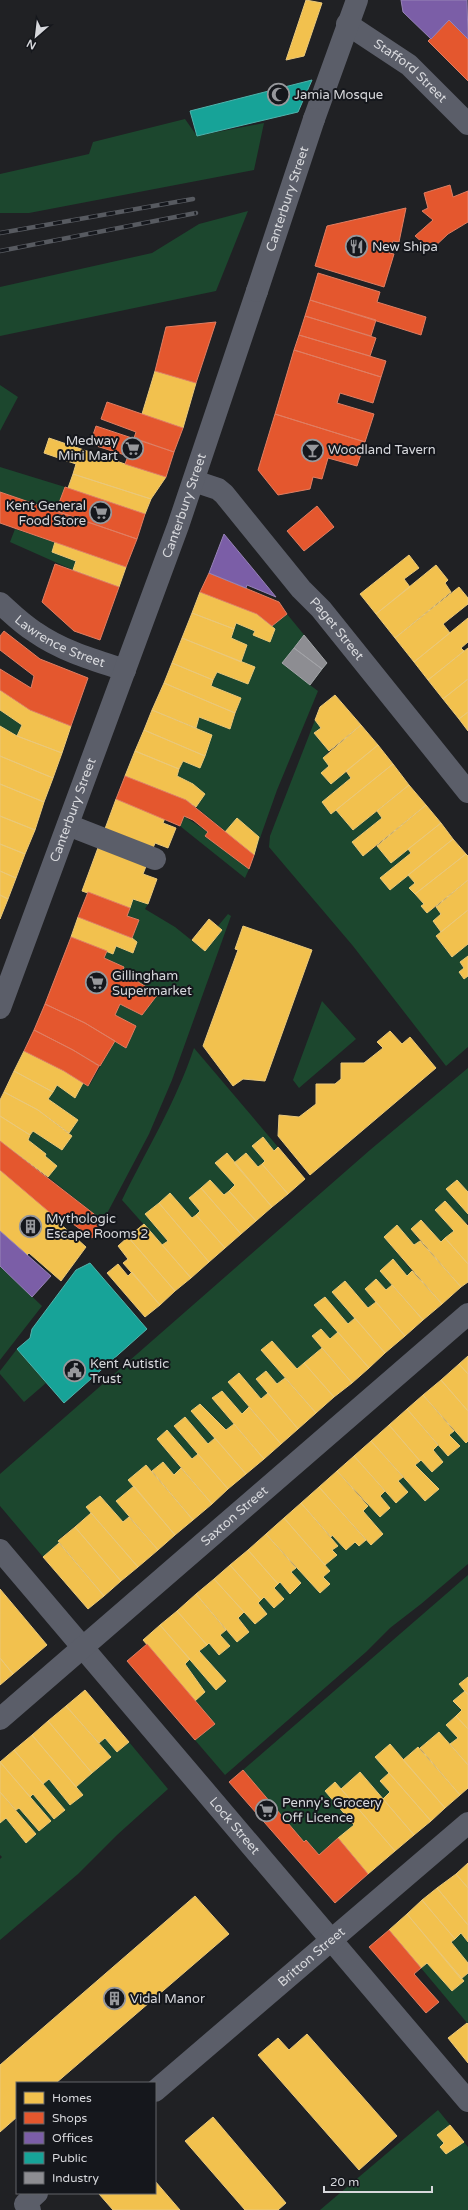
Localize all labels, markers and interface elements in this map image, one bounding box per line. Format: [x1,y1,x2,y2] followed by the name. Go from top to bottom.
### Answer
[16,16,56,56] north arrow
[371,36,450,106] street label: Stafford Street
[25,37,38,52] text: N
[265,82,291,108] mosque icon: Jamia Mosque
[294,87,383,103] place label: Jamia Mosque
[263,144,312,254] street label: Canterbury Street
[343,234,369,260] restaurant icon: New Shipa
[372,239,438,255] place label: New Shipa
[58,433,118,464] place label: Medway Mini Mart
[120,435,146,461] supermarket icon: Medway Mini Mart
[300,437,326,463] bar icon: Woodland Tavern
[328,442,436,458] place label: Woodland Tavern
[159,451,210,561] street label: Canterbury Street
[6,498,86,529] place label: Kent General Food Store
[88,500,114,526] supermarket icon: Kent General Food Store
[306,594,367,664] street label: Paget Street
[11,612,107,671] street label: Lawrence Street
[47,756,100,864] street label: Canterbury Street
[112,968,192,999] place label: Gillingham Supermarket
[84,970,110,996] supermarket icon: Gillingham Supermarket
[46,1211,148,1242] place label: Mythologic Escape Rooms 2
[18,1213,44,1239] building icon: Mythologic Escape Rooms 2
[90,1356,169,1387] place label: Kent Autistic Trust
[62,1358,88,1384] public building icon: Kent Autistic Trust
[198,1483,271,1550] street label: Saxton Street
[206,1794,263,1858] street label: Lock Street
[282,1795,382,1826] place label: Penny's Grocery Off Licence
[253,1797,279,1823] supermarket icon: Penny's Grocery Off Licence
[275,1924,348,1990] street label: Britton Street
[101,1986,127,2012] building icon: Vidal Manor
[130,1991,205,2007] place label: Vidal Manor
[16,2082,156,2194] legend
[52,2091,92,2105] text: Homes
[52,2111,87,2125] text: Shops
[52,2131,93,2145] text: Offices
[52,2151,87,2165] text: Public
[324,2168,432,2194] scale bar
[52,2171,99,2185] text: Industry
[330,2175,359,2189] text: 20 m

